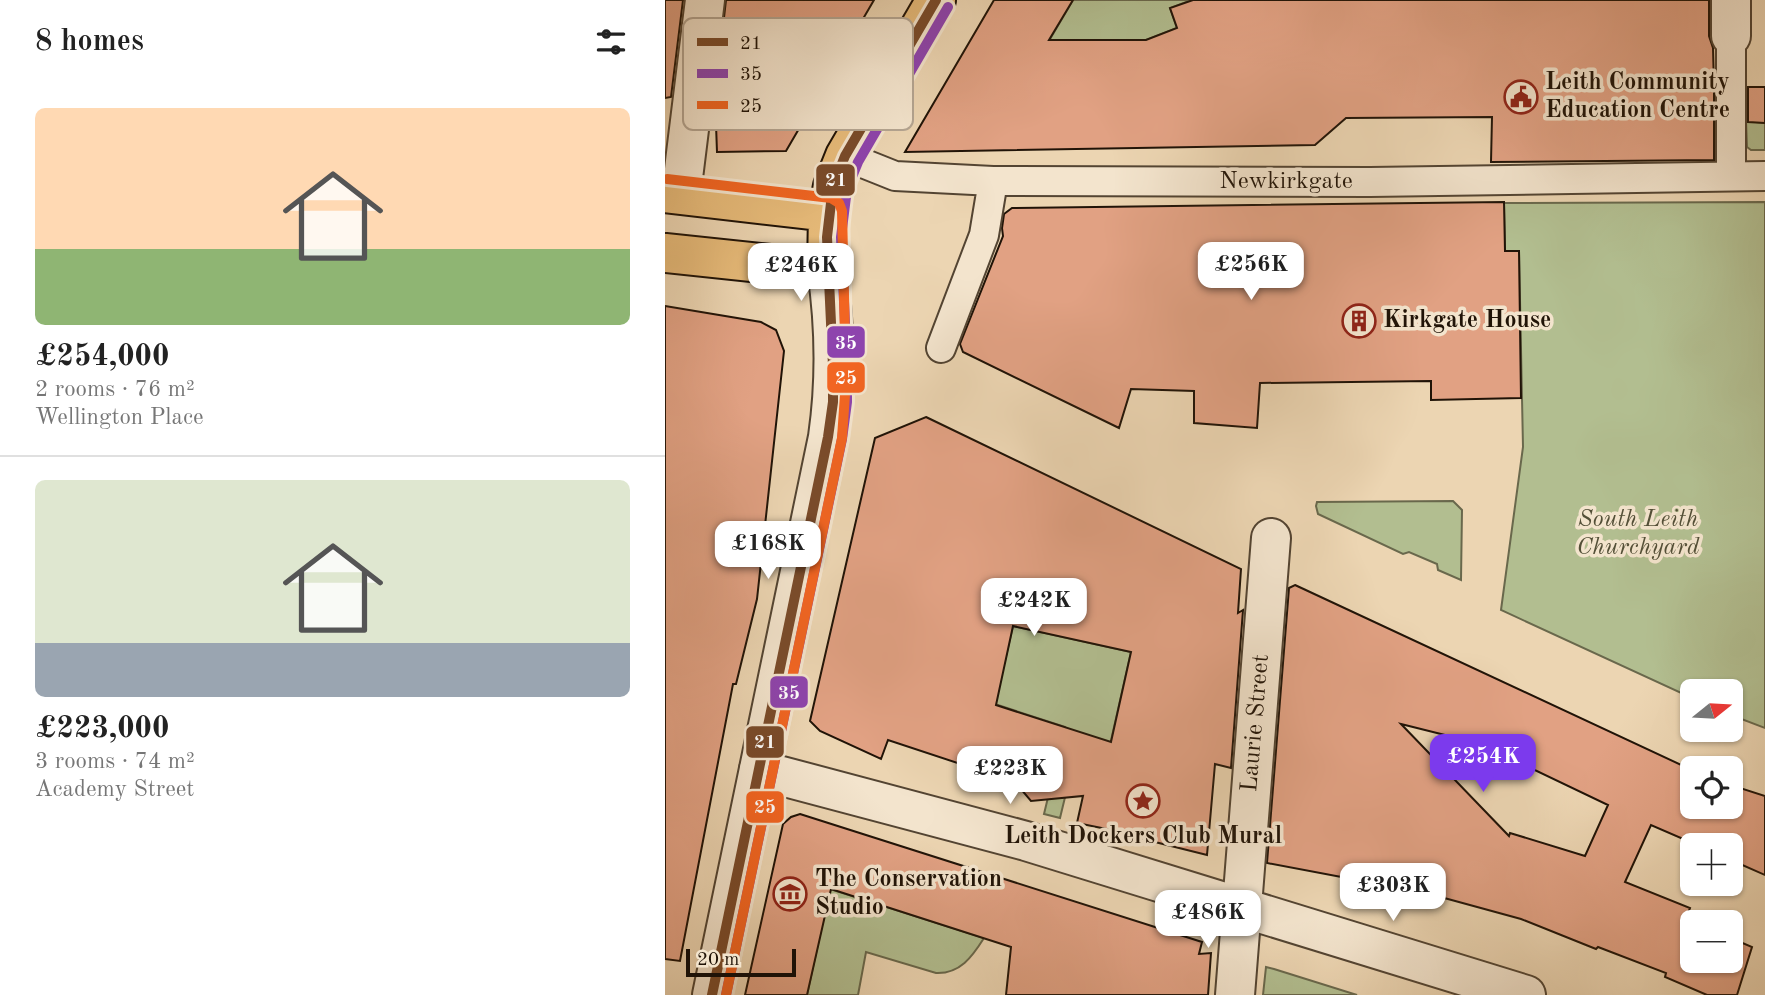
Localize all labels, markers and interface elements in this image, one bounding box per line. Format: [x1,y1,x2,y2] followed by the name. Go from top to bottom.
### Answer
[683,18,913,130] legend
[592,23,630,61] icon: filters
[35,27,144,57] text: 8 homes
[740,35,762,54] text: 21
[740,66,762,85] text: 35
[1545,71,1730,123] place label: Leith Community Education Centre
[1502,78,1540,116] public building icon: Leith Community Education Centre
[740,98,762,117] text: 25
[270,153,396,279] icon: home
[815,163,856,197] line badge: 21
[1219,170,1353,194] street label: Newkirkgate
[825,172,847,191] text: 21
[1202,243,1300,302] pin: £256K
[752,244,850,303] pin: £246K
[1214,253,1288,276] text: £256K
[764,254,838,277] text: £246K
[1340,302,1378,340] building icon: Kirkgate House
[1383,309,1551,333] place label: Kirkgate House
[826,325,866,359] line badge: 35
[835,335,857,354] text: 35
[35,342,169,372] text: £254,000
[826,361,866,394] line badge: 25
[835,370,857,389] text: 25
[35,378,195,401] text: 2 rooms · 76 m²
[35,406,204,429] text: Wellington Place
[1576,508,1700,560] park label: South Leith Churchyard
[719,522,817,581] pin: £168K
[270,525,396,651] icon: home
[731,532,805,555] text: £168K
[985,578,1083,638] pin: £242K
[997,589,1071,612] text: £242K
[1238,653,1274,793] street label: Laurie Street
[769,675,809,709] line badge: 35
[1680,679,1743,742] north arrow
[1680,679,1743,973] map controls
[778,685,800,704] text: 35
[35,714,169,744] text: £223,000
[745,725,785,759] line badge: 21
[754,734,776,753] text: 21
[1434,734,1532,794] pin: £254K
[1446,745,1520,768] text: £254K
[961,746,1059,806] pin: £223K
[35,750,195,773] text: 3 rooms · 74 m²
[1680,756,1743,819] button: locate
[973,757,1047,780] text: £223K
[35,778,194,801] text: Academy Street
[1124,782,1162,820] place icon: Leith Dockers Club Mural
[745,790,785,824] line badge: 25
[754,799,776,818] text: 25
[1004,825,1282,849] place label: Leith Dockers Club Mural
[1680,833,1743,896] button: +
[1344,864,1442,923] pin: £303K
[815,868,1002,920] place label: The Conservation Studio
[1356,874,1430,897] text: £303K
[771,875,809,913] museum icon: The Conservation Studio
[1159,890,1257,950] pin: £486K
[1171,901,1245,924] text: £486K
[1680,910,1743,973] button: −
[686,946,796,978] scale bar
[697,951,739,970] text: 20 m

